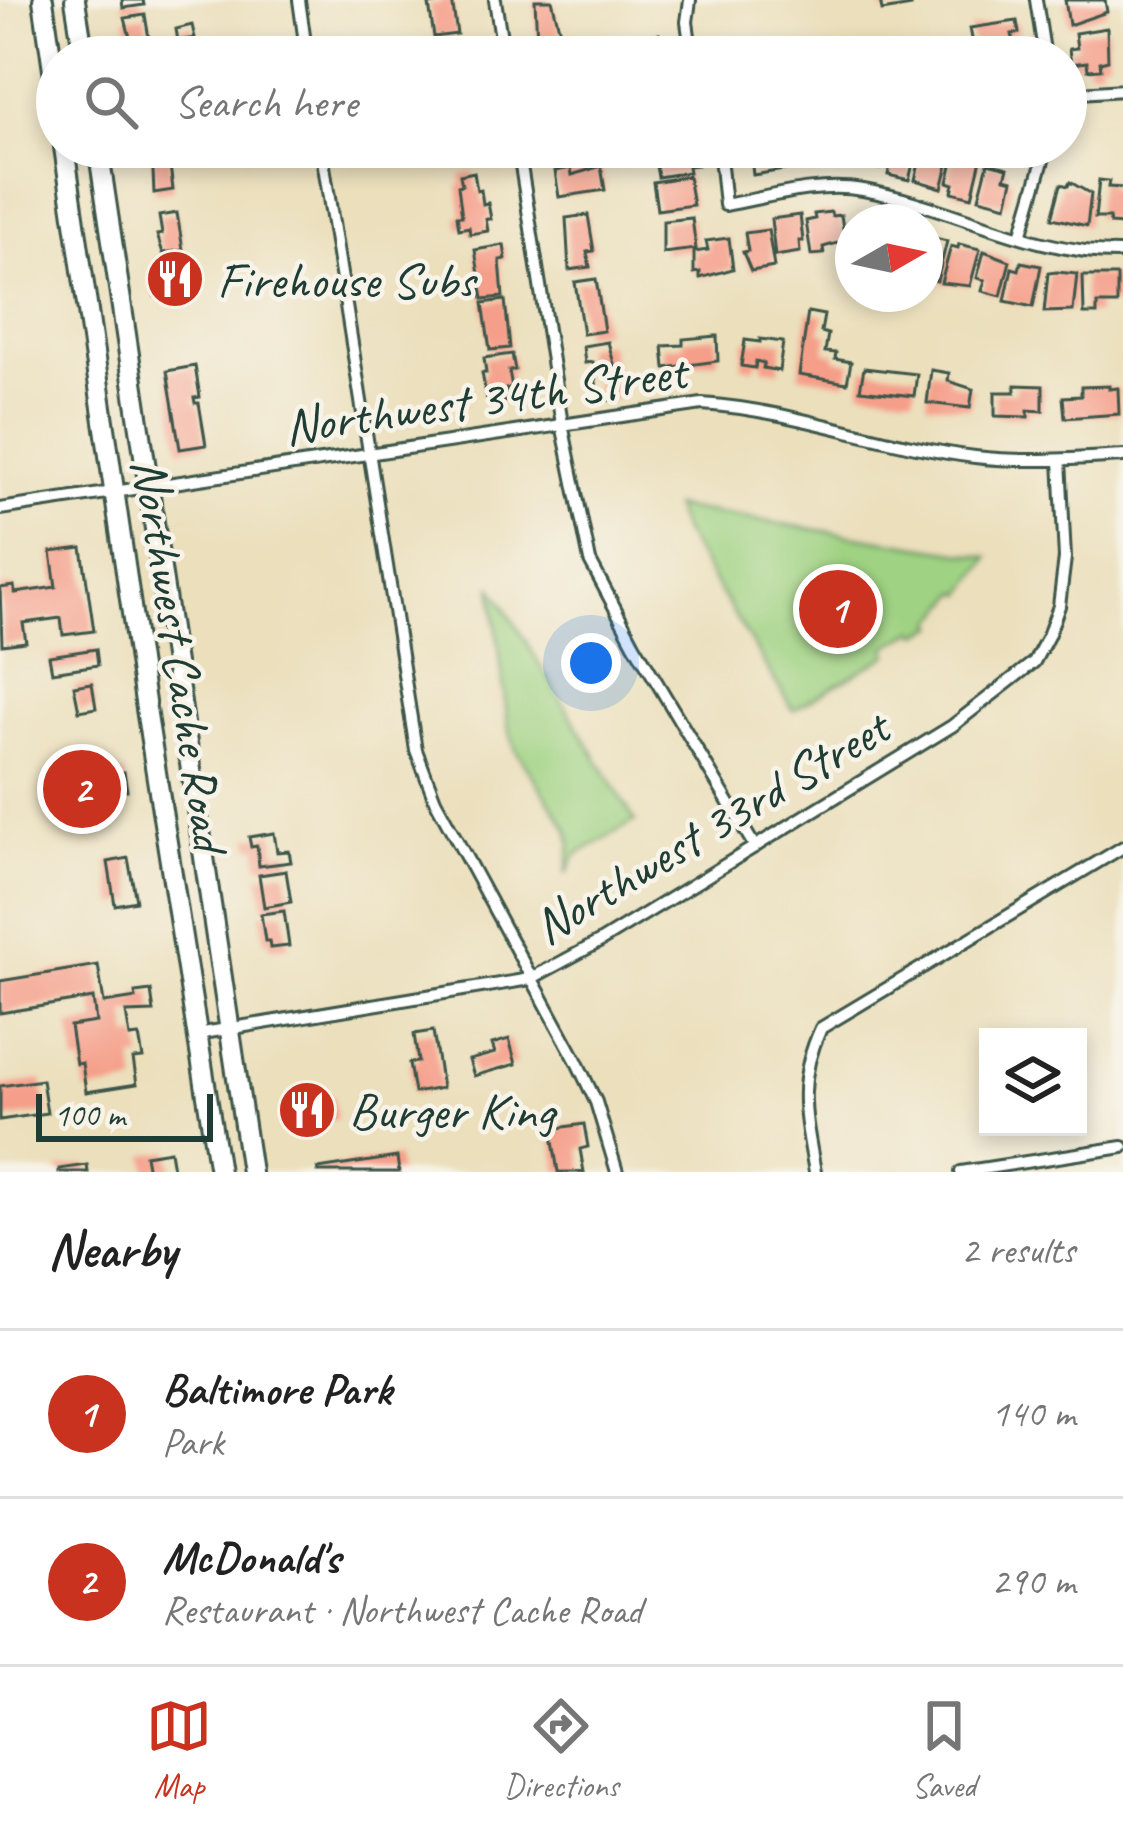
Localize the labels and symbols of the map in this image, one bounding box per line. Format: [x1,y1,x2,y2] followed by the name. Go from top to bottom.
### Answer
[835,204,943,312] north arrow
[144,248,206,310] restaurant icon: Firehouse Subs
[217,248,478,312] place label: Firehouse Subs
[280,338,695,459] street label: Northwest 34th Street
[117,454,244,862] street label: Northwest Cache Road
[799,564,877,654] pin: 1
[561,633,621,693] your location
[521,693,904,958] street label: Northwest 33rd Street
[43,744,121,834] pin: 2
[276,1079,338,1141] restaurant icon: Burger King
[349,1079,558,1143] place label: Burger King
[36,1088,213,1141] scale bar

